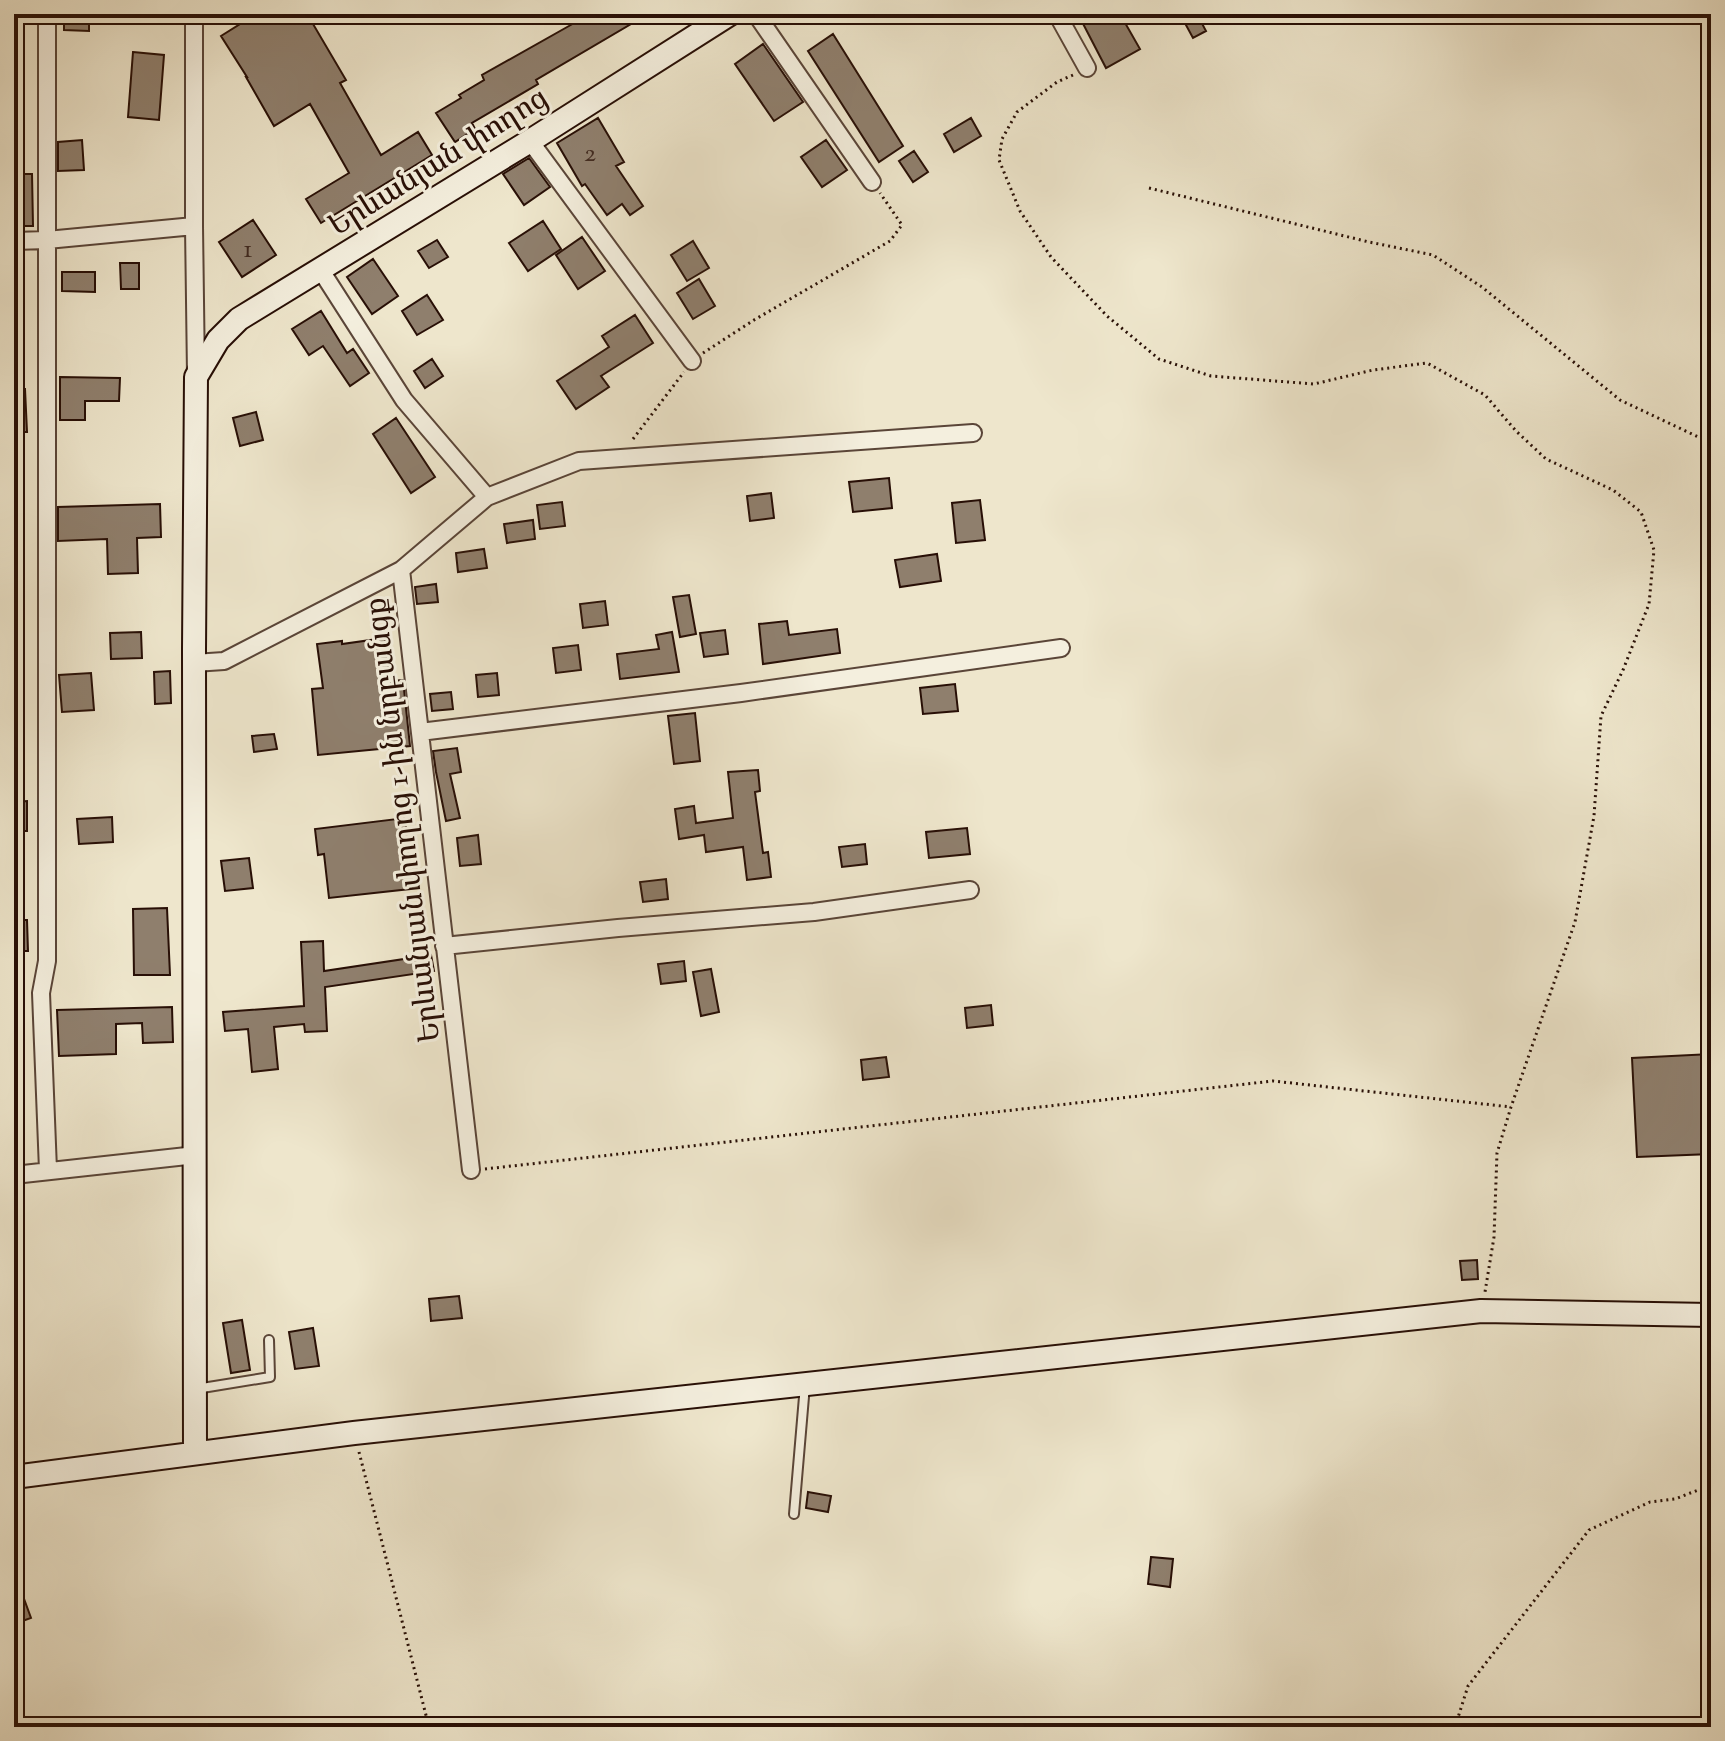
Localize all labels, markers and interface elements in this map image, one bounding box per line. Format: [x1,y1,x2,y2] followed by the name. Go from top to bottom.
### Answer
[321,78,557,248] street label: Երևանյան փողոց
[584,136,596,173] house number: 2
[244,232,253,269] house number: 1
[356,595,453,1044] street label: Երևանյան փողոց 1-ին նրբանցք

